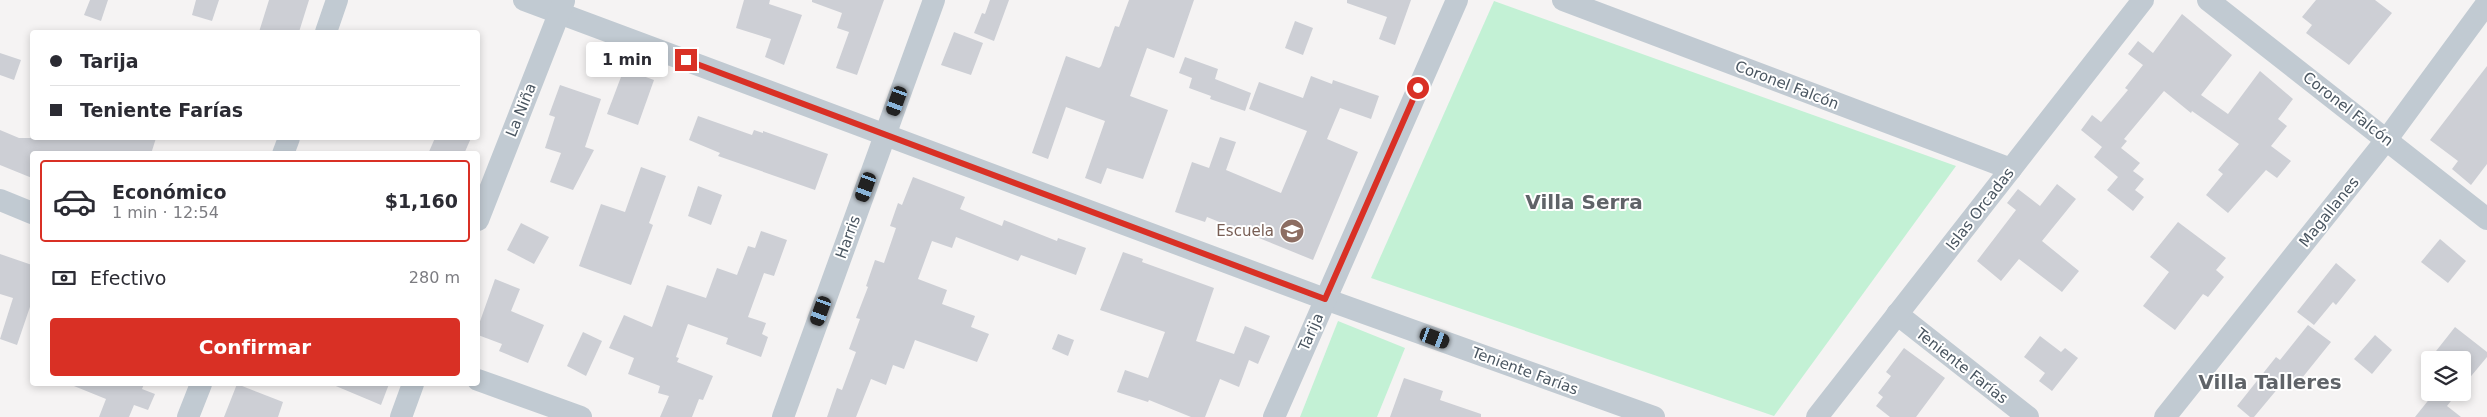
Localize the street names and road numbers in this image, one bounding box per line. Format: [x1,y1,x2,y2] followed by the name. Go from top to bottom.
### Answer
[1732,57,1842,113] street label: Coronel Falcón
[2299,68,2397,150] street label: Coronel Falcón
[502,80,540,140] street label: La Niña
[1942,164,2018,254] street label: Islas Orcadas
[2295,173,2363,251] street label: Magallanes
[832,213,864,261] street label: Harris
[1294,310,1327,355] street label: Tarija
[1912,324,2012,408] street label: Teniente Farías
[1468,343,1581,399] street label: Teniente Farías

